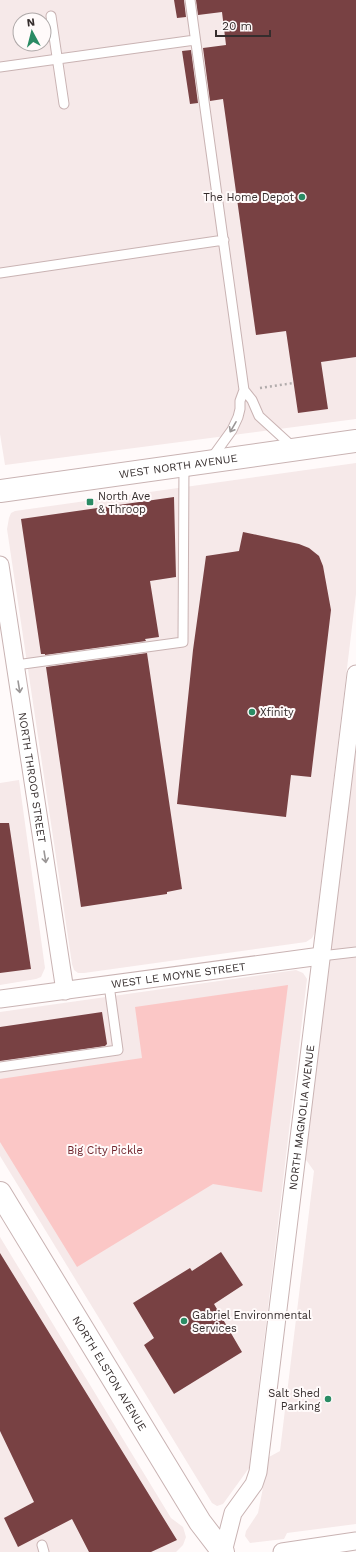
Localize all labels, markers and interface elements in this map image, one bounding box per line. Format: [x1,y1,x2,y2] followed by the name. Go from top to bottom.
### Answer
[12,12,52,52] north arrow
[216,12,270,38] scale bar
[26,16,36,30] text: N
[222,19,252,33] text: 20 m
[203,191,294,204] place label: The Home Depot
[297,192,307,202] marker: The Home Depot
[228,421,236,433] one-way arrow
[118,452,238,481] street label: WEST NORTH AVENUE
[98,490,150,516] place label: North Ave & Throop
[85,497,95,507] marker: North Ave & Throop
[15,680,23,693] one-way arrow
[260,706,294,719] place label: Xfinity
[247,707,257,717] marker: Xfinity
[16,712,48,844] street label: NORTH THROOP STREET
[41,850,49,863] one-way arrow
[110,960,247,991] street label: WEST LE MOYNE STREET
[287,1044,317,1191] street label: NORTH MAGNOLIA AVENUE
[67,1144,143,1157] park label: Big City Pickle
[192,1309,312,1335] place label: Gabriel Environmental Services
[69,1314,149,1433] street label: NORTH ELSTON AVENUE
[179,1316,189,1326] marker: Gabriel Environmental Services
[268,1387,320,1413] place label: Salt Shed Parking
[323,1394,333,1404] marker: Salt Shed Parking

